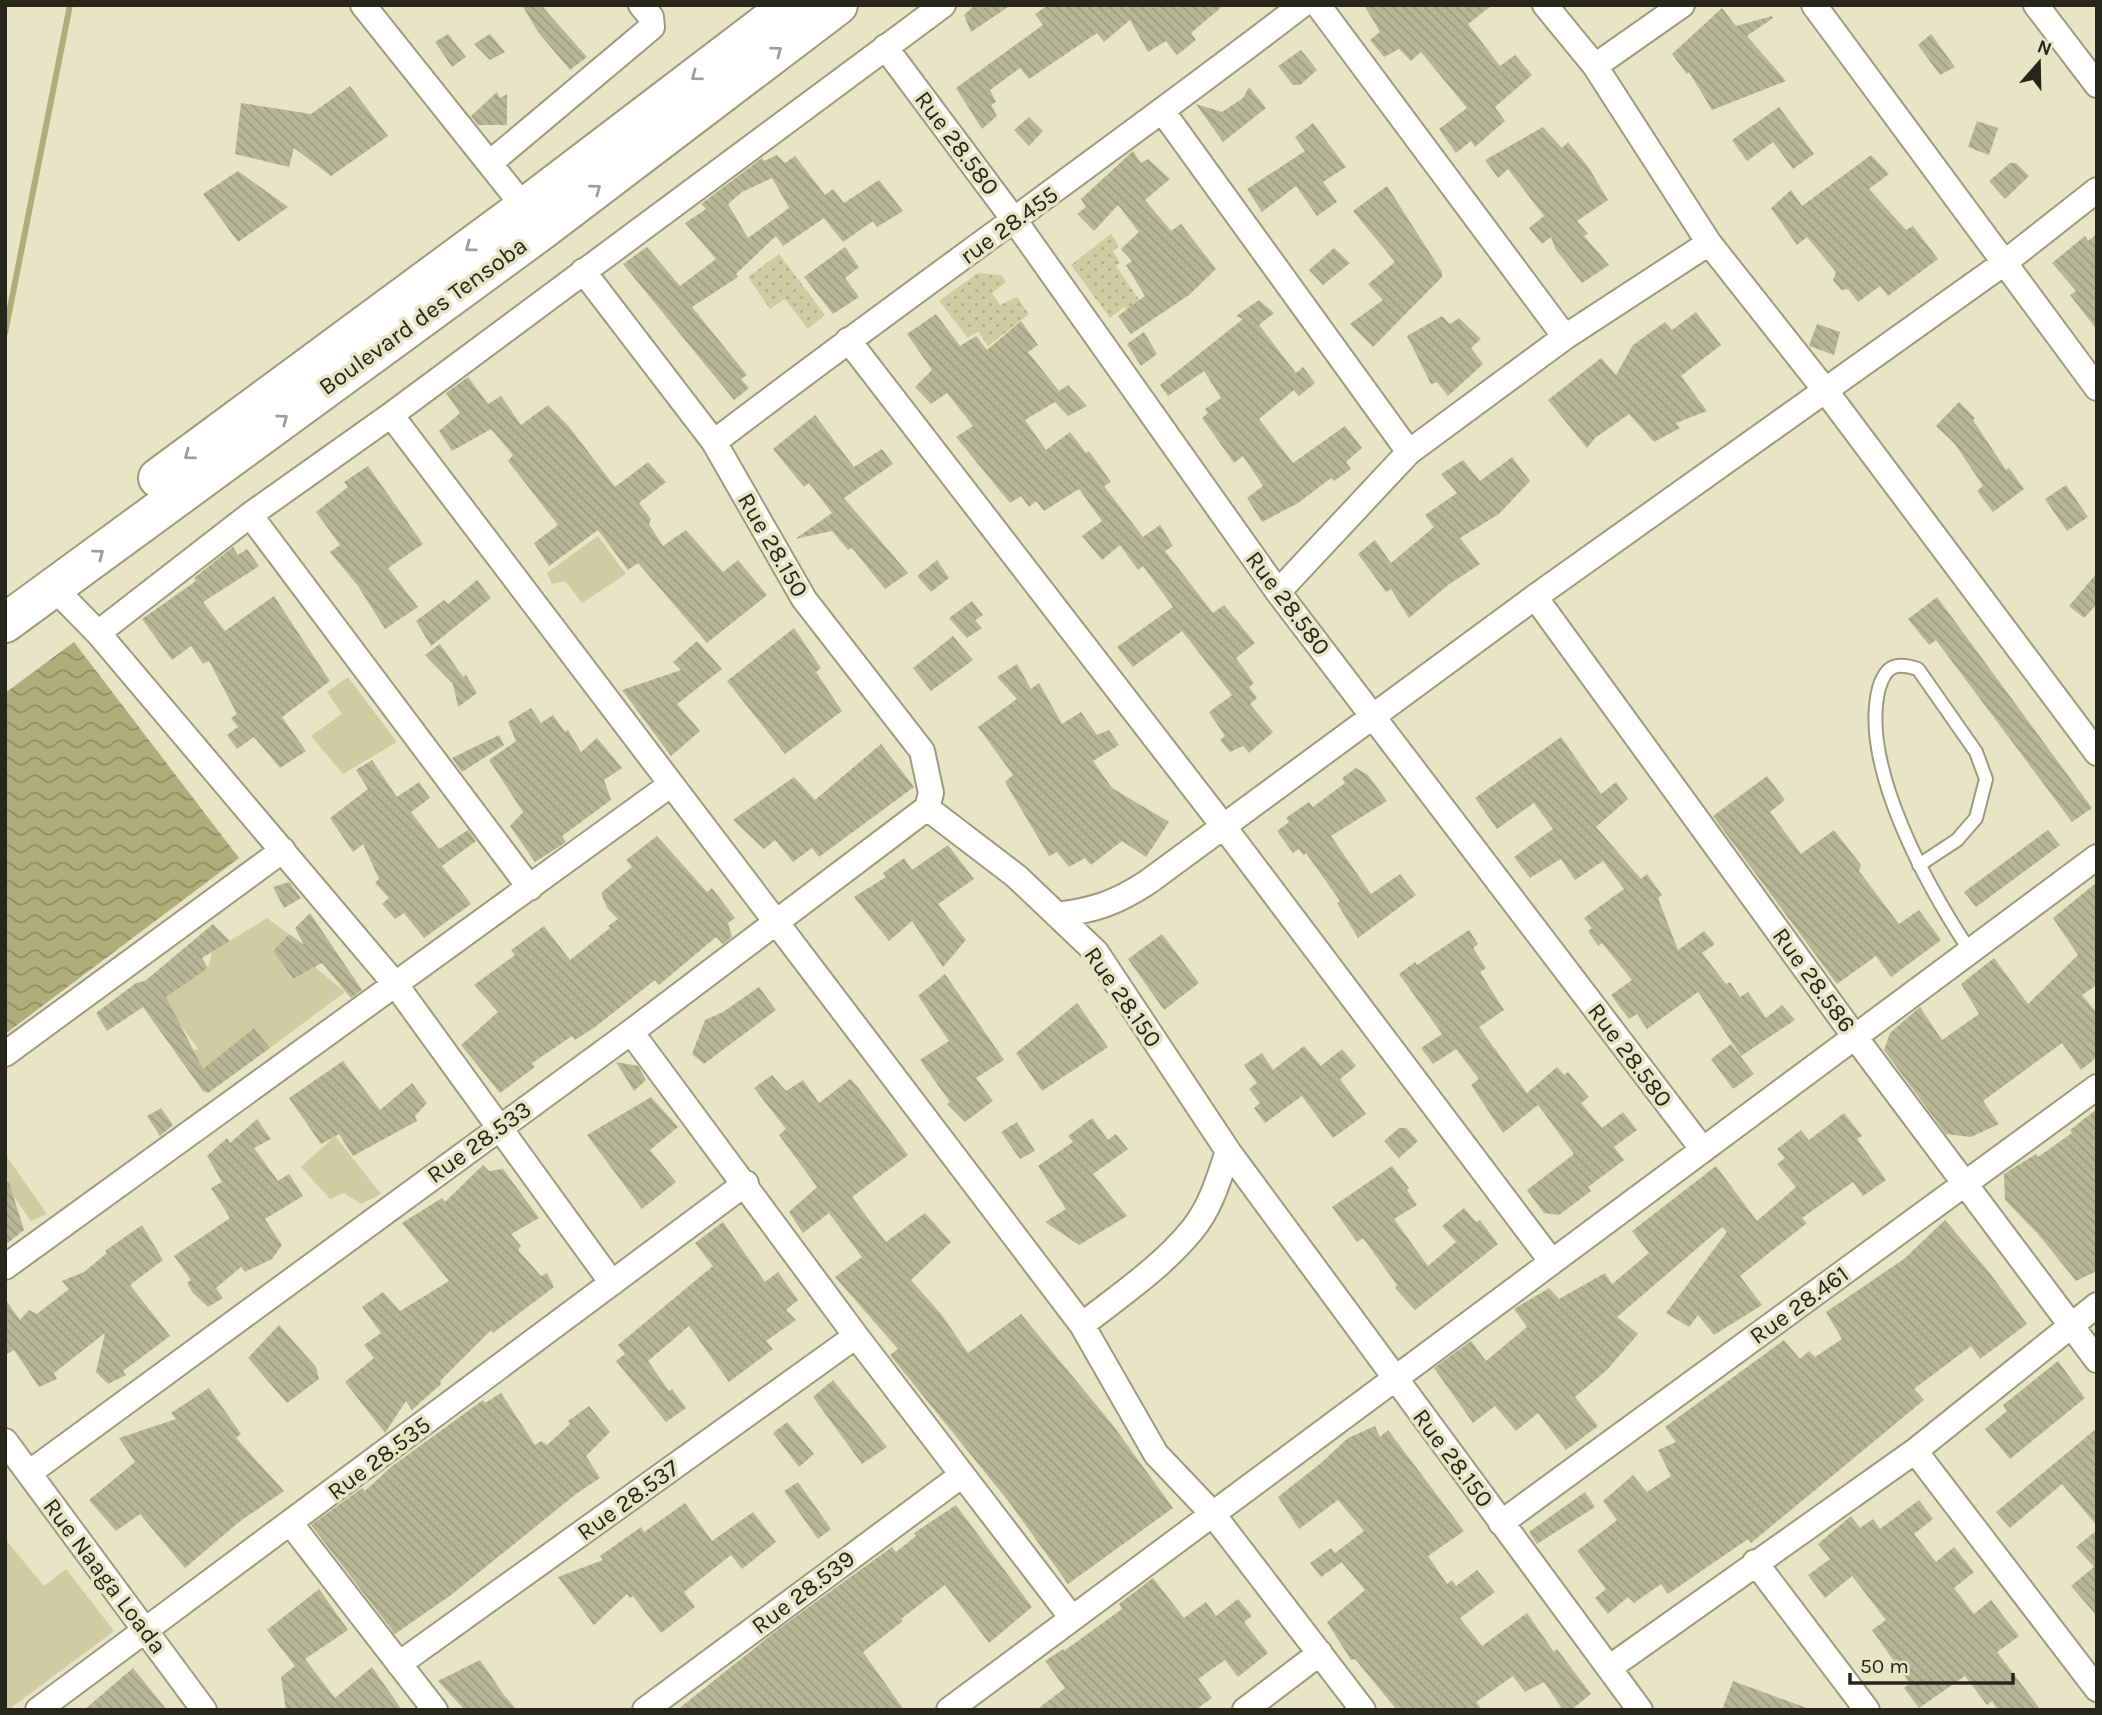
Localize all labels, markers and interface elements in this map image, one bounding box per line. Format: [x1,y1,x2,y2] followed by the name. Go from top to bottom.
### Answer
[2004,28,2074,98] north arrow
[2034,35,2055,61] text: N
[770,47,782,60] one-way arrow
[692,68,704,81] one-way arrow
[909,86,1005,200] street label: Rue 28.580
[954,180,1064,270] street label: rue 28.455
[588,184,601,197] one-way arrow
[313,231,533,401] street label: Boulevard des Tensoba
[465,239,478,251] one-way arrow
[275,415,288,427] one-way arrow
[184,447,196,459] one-way arrow
[732,488,814,602] street label: Rue 28.150
[1240,546,1336,660] street label: Rue 28.580
[92,549,104,562] one-way arrow
[1767,922,1861,1038] street label: Rue 28.586
[1078,941,1168,1053] street label: Rue 28.150
[1582,998,1678,1112] street label: Rue 28.580
[421,1095,537,1189] street label: Rue 28.533
[1744,1260,1854,1350] street label: Rue 28.461
[1407,1403,1499,1513] street label: Rue 28.150
[322,1410,436,1506] street label: Rue 28.535
[572,1454,684,1546] street label: Rue 28.537
[37,1493,173,1659] street label: Rue Naaga Loada
[746,1544,860,1640] street label: Rue 28.539
[1850,1642,2013,1686] scale bar
[1860,1654,1909,1678] text: 50 m

